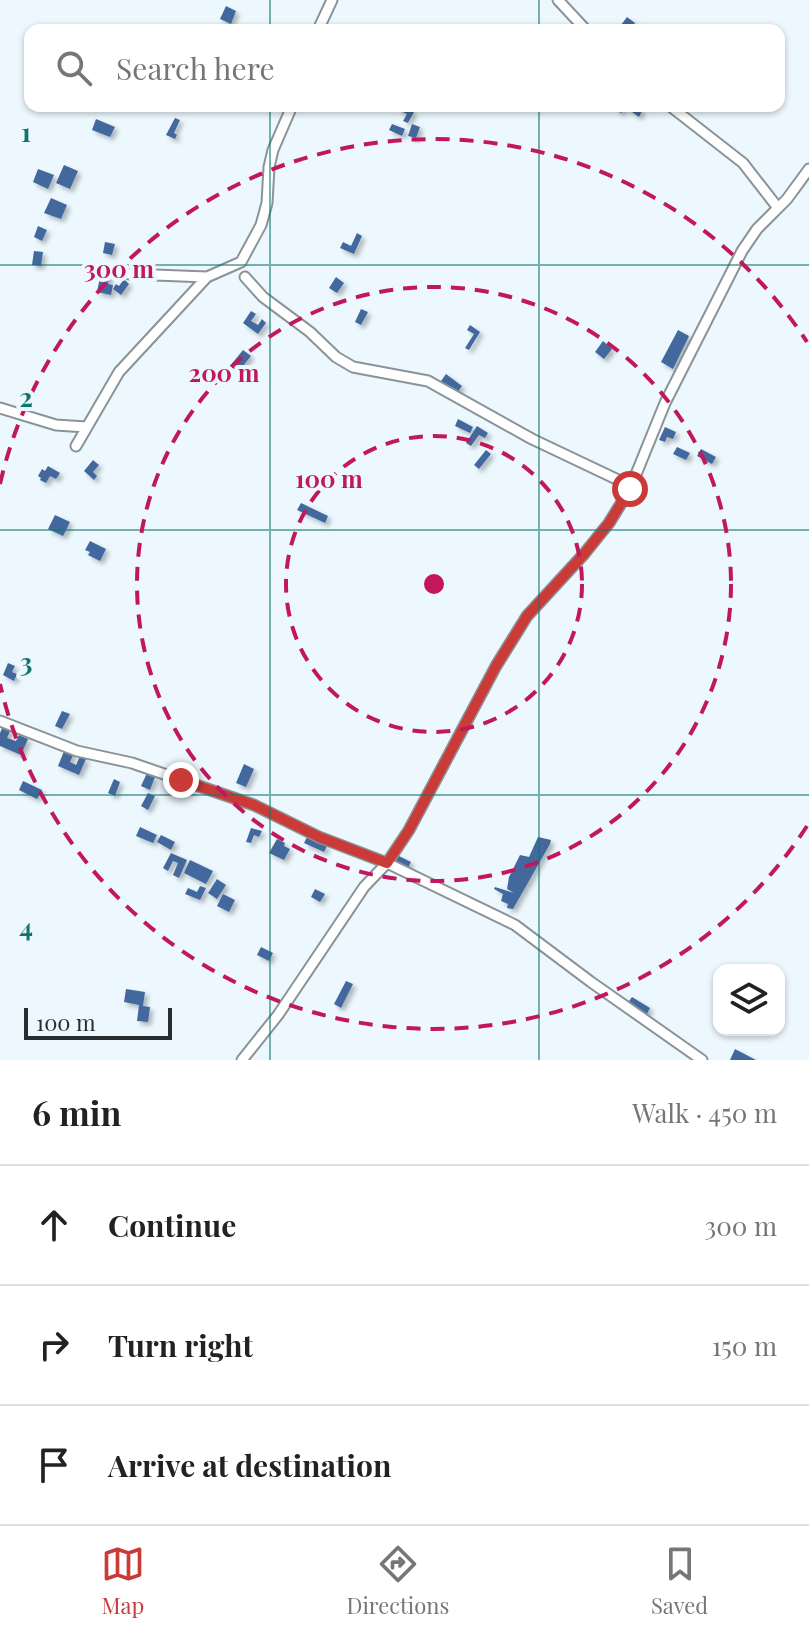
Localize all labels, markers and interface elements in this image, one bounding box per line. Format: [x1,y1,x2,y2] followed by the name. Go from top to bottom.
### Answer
[24,24,785,112] search box
[52,46,96,90] icon: search
[116,48,275,88] text: Search here
[21,114,31,149] text: 1
[84,252,154,284] text: 300 m
[189,356,260,388] text: 200 m
[19,379,33,414] text: 2
[295,462,363,494] text: 100 m
[612,471,648,507] route start
[420,570,448,598] centre of rings
[20,644,32,679] text: 3
[163,762,199,798] route end
[19,909,33,944] text: 4
[713,964,785,1036] map controls
[713,964,785,1036] button: layers
[24,1004,172,1040] scale bar
[36,1007,96,1037] text: 100 m
[32,1089,121,1135] text: 6 min
[632,1095,777,1130] text: Walk · 450 m
[32,1203,76,1247] icon: ahead
[108,1205,236,1245] text: Continue
[705,1208,777,1243] text: 300 m
[32,1323,76,1367] icon: right
[108,1325,253,1365] text: Turn right
[712,1328,777,1363] text: 150 m
[32,1443,76,1487] icon: arrive
[108,1445,391,1485] text: Arrive at destination
[101,1542,145,1620] tab: Map
[346,1542,449,1620] tab: Directions
[651,1542,708,1620] tab: Saved

